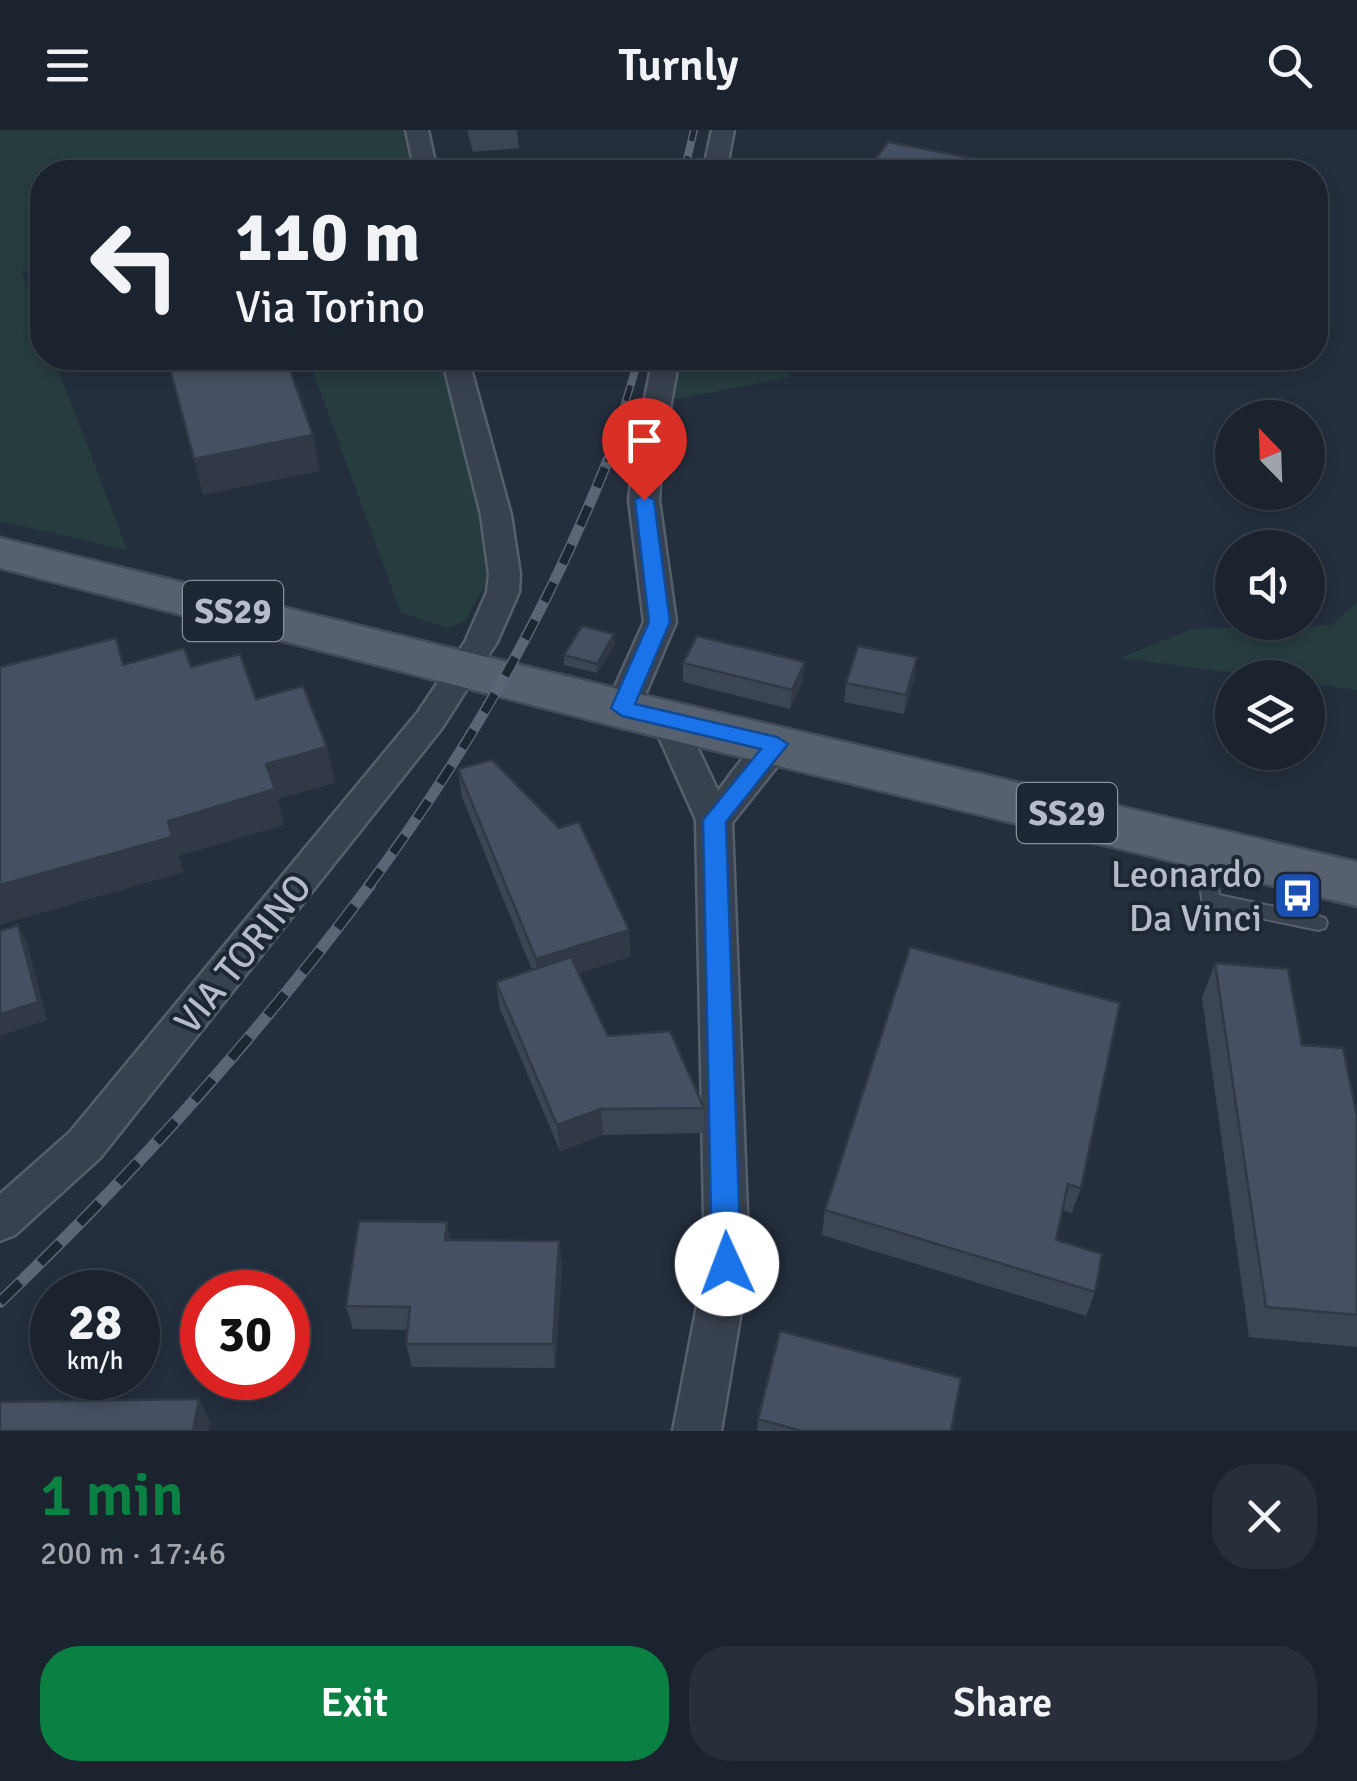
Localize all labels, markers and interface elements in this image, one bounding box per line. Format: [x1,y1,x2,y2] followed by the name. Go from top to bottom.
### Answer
[40,38,95,93] icon: menu
[618,38,739,93] text: Turnly
[1262,38,1317,93] icon: search
[235,194,420,280] text: 110 m
[70,200,200,330] icon: left
[235,280,425,335] text: Via Torino
[602,398,687,501] pin
[1215,400,1325,510] north arrow
[1215,400,1325,770] map controls
[617,413,672,468] icon: arrive
[1215,530,1325,640] button: sound
[183,581,283,641] road number: SS29
[1215,660,1325,770] button: layers
[1017,783,1117,843] road number: SS29
[1111,851,1262,942] place label: Leonardo Da Vinci
[164,865,322,1043] street label: VIA TORINO
[1271,870,1323,922] bus stop icon: Leonardo Da Vinci
[675,1212,779,1316] position arrow
[180,1270,310,1400] speed limit sign: 30
[68,1292,122,1354] text: 28
[67,1345,123,1376] text: km/h
[40,1459,184,1533] text: 1 min
[1212,1464,1317,1569] button: close
[40,1534,226,1573] text: 200 m · 17:46
[40,1646,669,1761] button: Exit
[689,1646,1317,1761] button: Share

